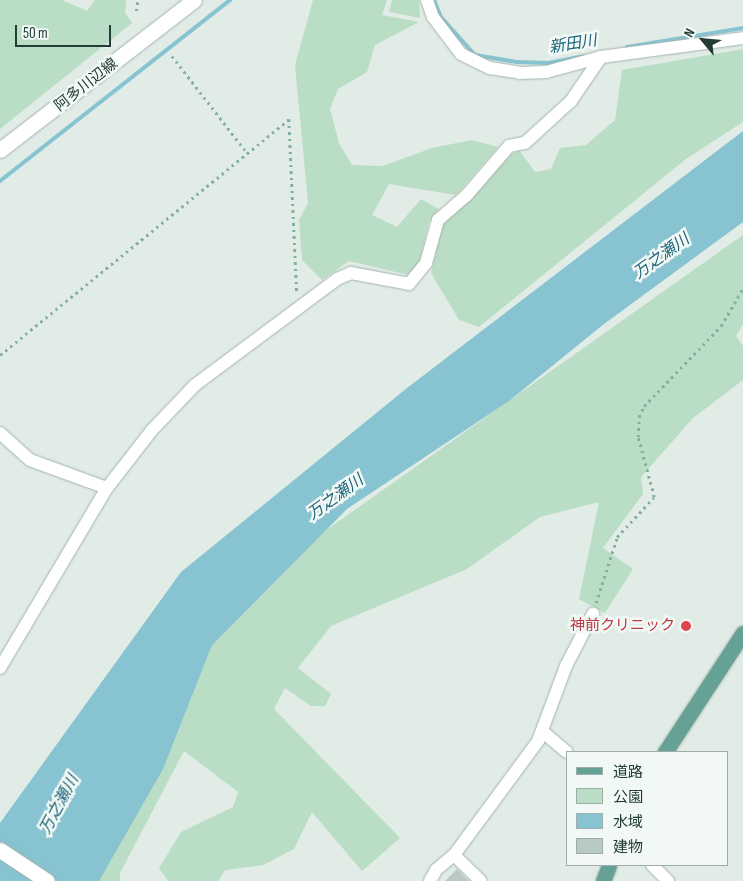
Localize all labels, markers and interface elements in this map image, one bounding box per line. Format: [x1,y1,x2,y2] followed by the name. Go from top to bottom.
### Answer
[18,15,114,47] scale bar
[678,15,728,65] north arrow
[23,24,48,43] text: 50 m
[680,25,699,40] text: N
[548,32,598,58] water label: 新田川
[51,55,121,115] street label: 阿多川辺線
[630,230,694,284] water label: 万之瀬川
[304,471,368,525] water label: 万之瀬川
[570,617,675,635] place label: 神前クリニック
[679,619,693,633] marker: 神前クリニック
[566,751,728,866] legend
[613,763,643,782] text: 道路
[37,772,83,838] water label: 万之瀬川
[613,788,643,807] text: 公園
[613,813,643,832] text: 水域
[613,838,643,857] text: 建物

